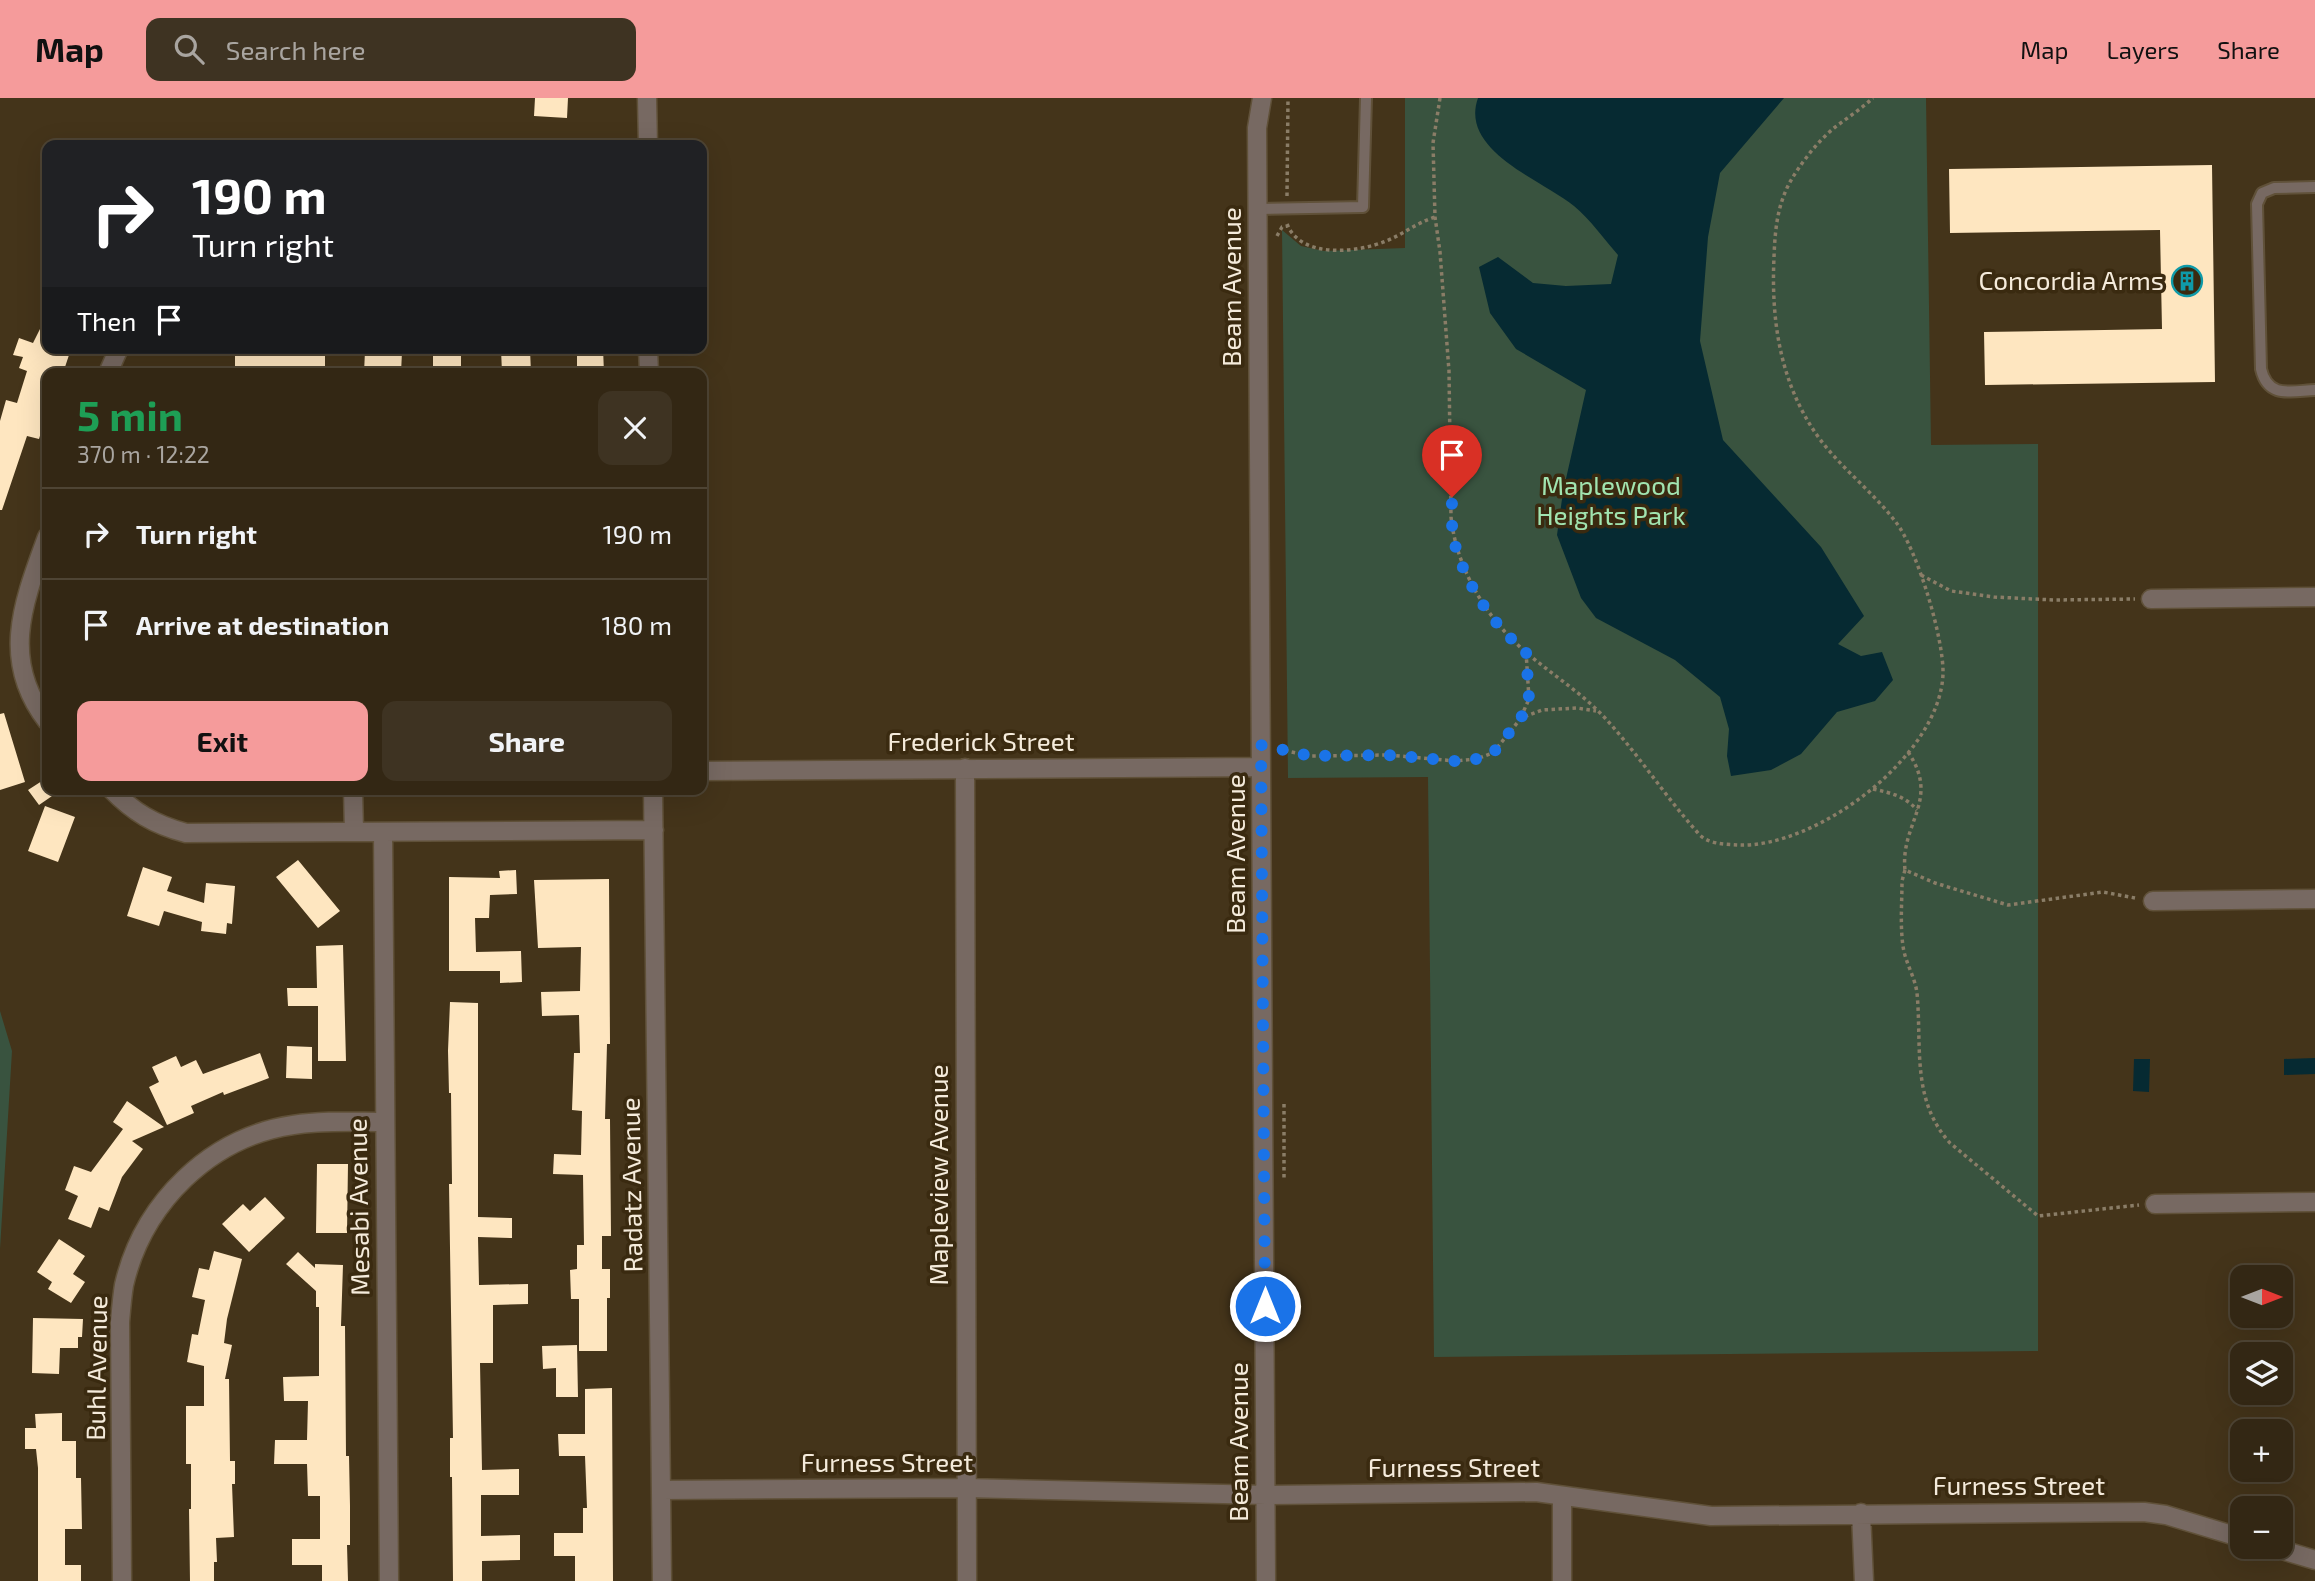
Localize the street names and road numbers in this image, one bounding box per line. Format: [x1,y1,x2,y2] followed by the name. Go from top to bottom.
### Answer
[1215,207,1246,367] street label: Beam Avenue
[887,725,1075,756] street label: Frederick Street
[1219,774,1250,934] street label: Beam Avenue
[922,1064,953,1286] street label: Mapleview Avenue
[613,1097,648,1273] street label: Radatz Avenue
[340,1118,375,1296] street label: Mesabi Avenue
[79,1295,112,1441] street label: Buhl Avenue
[1222,1362,1253,1522] street label: Beam Avenue
[801,1446,973,1477] street label: Furness Street
[1368,1451,1540,1482] street label: Furness Street
[1933,1469,2105,1500] street label: Furness Street

